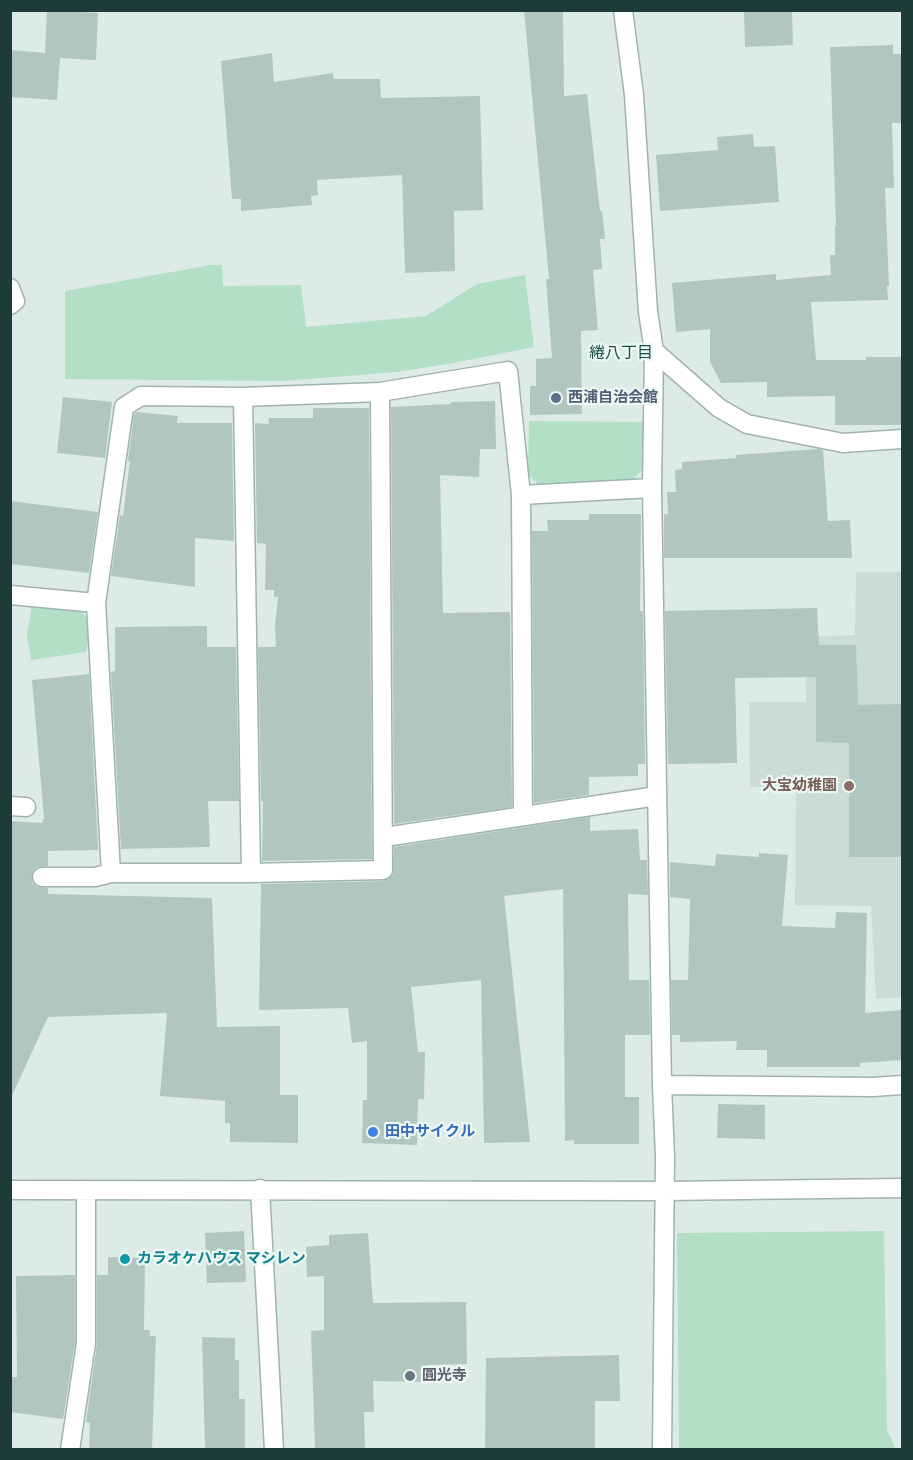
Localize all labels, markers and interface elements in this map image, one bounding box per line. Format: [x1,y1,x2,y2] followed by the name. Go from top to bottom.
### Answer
[589,344,653,364] district label: 綣八丁目
[568,389,658,407] place label: 西浦自治会館
[549,391,563,405] marker: 西浦自治会館
[762,777,837,795] place label: 大宝幼稚園
[842,779,856,793] marker: 大宝幼稚園
[385,1123,475,1141] place label: 田中サイクル
[366,1125,380,1139] marker: 田中サイクル
[137,1250,306,1268] place label: カラオケハウス マシレン
[118,1252,132,1266] marker: カラオケハウス マシレン
[422,1367,467,1385] place label: 圓光寺
[403,1369,417,1383] marker: 圓光寺

